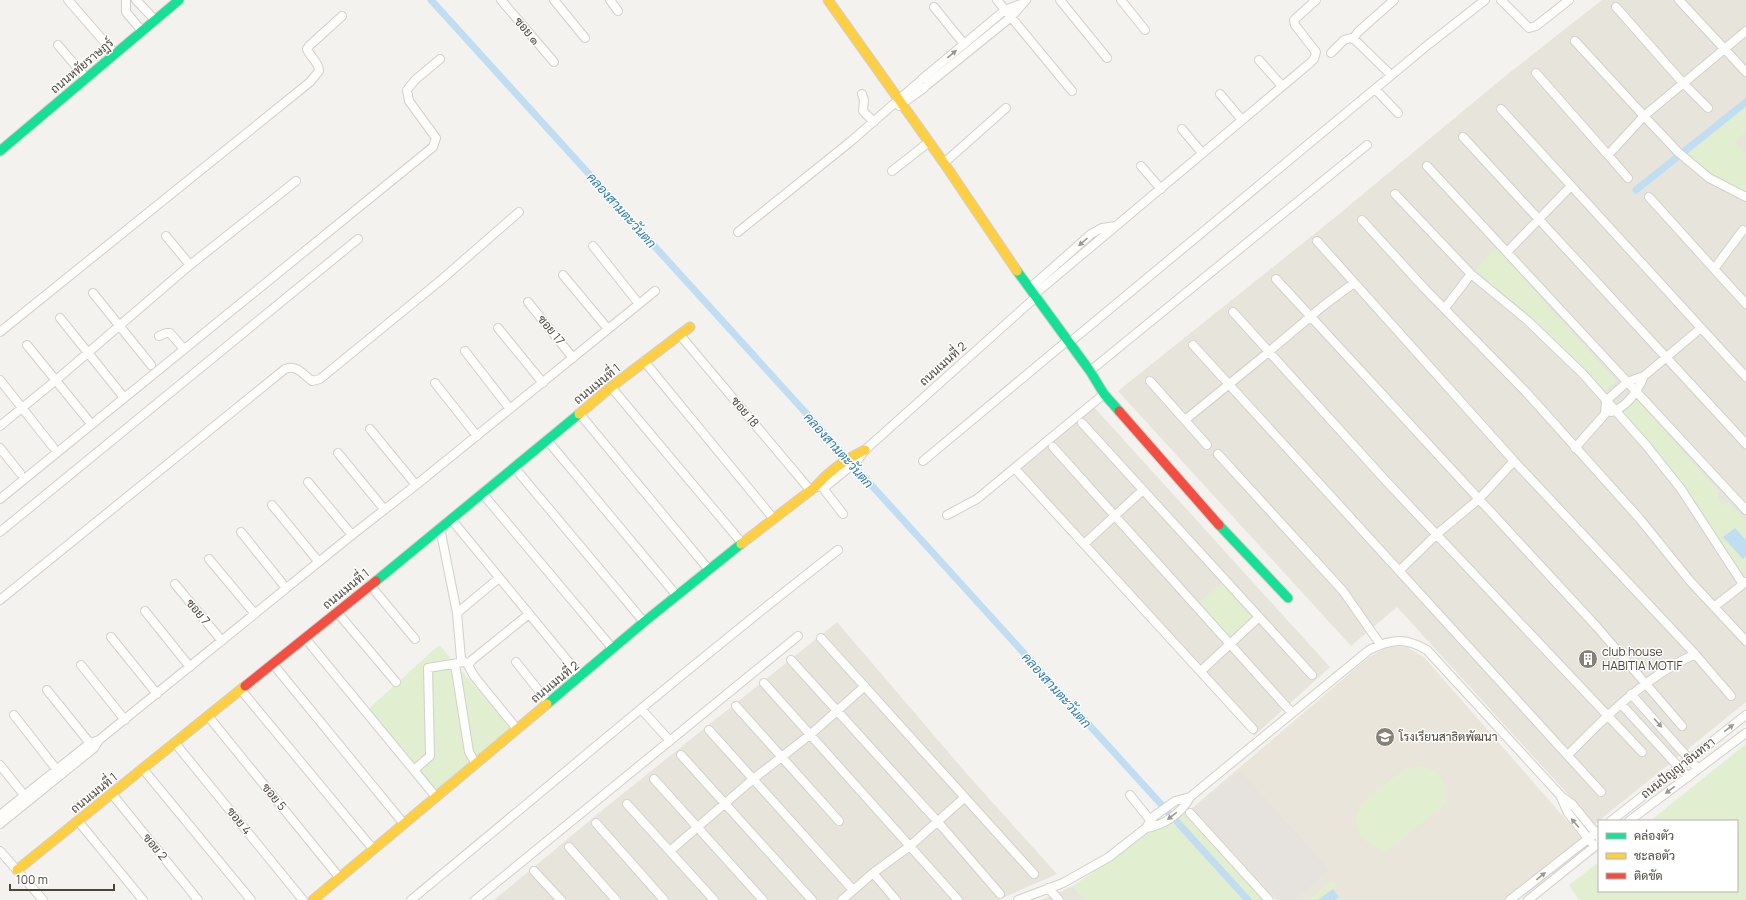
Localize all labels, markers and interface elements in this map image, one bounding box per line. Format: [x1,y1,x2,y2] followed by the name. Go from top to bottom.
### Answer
[511,13,544,48] street label: ซอย ๑
[47,34,117,97] street label: ถนนหทัยราษฎร์
[946,50,957,59] one-way arrow
[583,168,661,252] water label: คลองสามตะวันตก
[1078,237,1088,246] one-way arrow
[534,311,569,348] street label: ซอย 17
[914,336,970,389] street label: ถนนเมนที่ 2
[568,358,624,408] street label: ถนนเมนที่ 1
[728,393,763,431] street label: ซอย 18
[800,408,878,492] water label: คลองสามตะวันตก
[317,563,373,613] street label: ถนนเมนที่ 1
[182,595,214,629] street label: ซอย 7
[1602,643,1682,674] place label: club house HABITIA MOTIF
[1018,648,1096,732] water label: คลองสามตะวันตก
[1577,648,1599,670] building icon: club house HABITIA MOTIF
[525,655,583,707] street label: ถนนเมนที่ 2
[1653,718,1662,728] one-way arrow
[1724,724,1735,732] one-way arrow
[1374,726,1396,748] school or university icon: โรงเรียนสาธิตพัฒนา
[1398,728,1498,745] place label: โรงเรียนสาธิตพัฒนา
[1637,733,1718,802] street label: ถนนปัญญาอินทรา
[65,767,121,817] street label: ถนนเมนที่ 1
[258,779,291,814] street label: ซอย 5
[1665,786,1676,794] one-way arrow
[223,803,256,838] street label: ซอย 4
[1167,812,1178,821] one-way arrow
[1571,817,1580,828] one-way arrow
[1598,820,1738,892] legend
[1634,827,1674,844] text: คล่องตัว
[139,829,172,864] street label: ซอย 2
[1634,847,1675,864] text: ชะลอตัว
[10,866,114,892] scale bar
[1634,867,1663,884] text: ติดขัด
[16,871,48,888] text: 100 m
[1536,872,1547,881] one-way arrow

